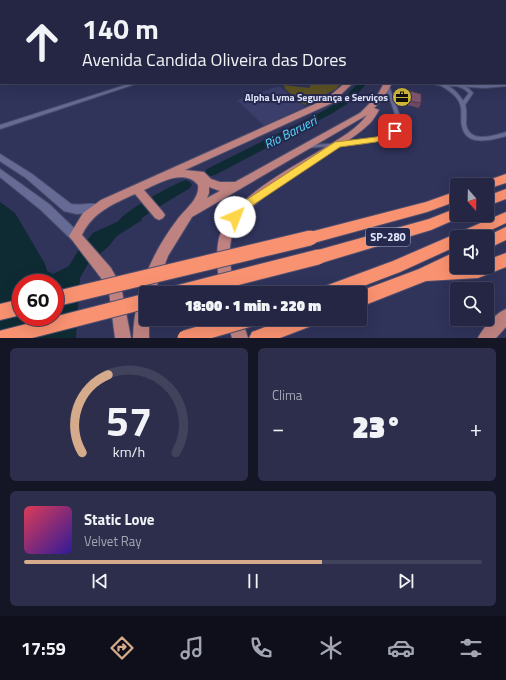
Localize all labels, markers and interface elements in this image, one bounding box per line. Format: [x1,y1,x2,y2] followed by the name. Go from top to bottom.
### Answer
[82,7,159,50] text: 140 m
[16,16,68,68] icon: ahead
[82,46,347,73] text: Avenida Candida Oliveira das Dores
[391,86,413,108] office icon: Alpha Lyma Segurança e Serviços
[245,90,388,105] place label: Alpha Lyma Segurança e Serviços
[260,110,321,154] water label: Rio Barueri
[378,114,412,148] pin
[384,120,406,142] icon: arrive
[450,178,494,222] north arrow
[450,178,494,326] map controls
[214,196,256,238] position arrow
[366,228,410,246] road number: SP-280
[450,230,494,274] button: sound
[12,274,64,326] speed limit sign: 60
[450,282,494,326] button: search
[185,294,321,317] text: 18:00 · 1 min · 220 m
[272,385,302,405] text: Clima
[106,388,152,451] text: 57
[352,404,402,450] text: 23°
[272,411,284,445] text: −
[470,411,482,445] text: +
[113,440,145,462] text: km/h
[84,508,155,531] text: Static Love
[84,531,142,551] text: Velvet Ray
[89,570,111,592] icon: previous
[242,570,264,592] icon: pause
[395,570,417,592] icon: next
[108,634,136,662] icon: directions
[178,634,206,662] icon: music
[247,634,275,662] icon: phone
[317,634,345,662] icon: climate
[387,634,415,662] icon: car
[457,634,485,662] icon: filters
[21,635,66,662] text: 17:59

